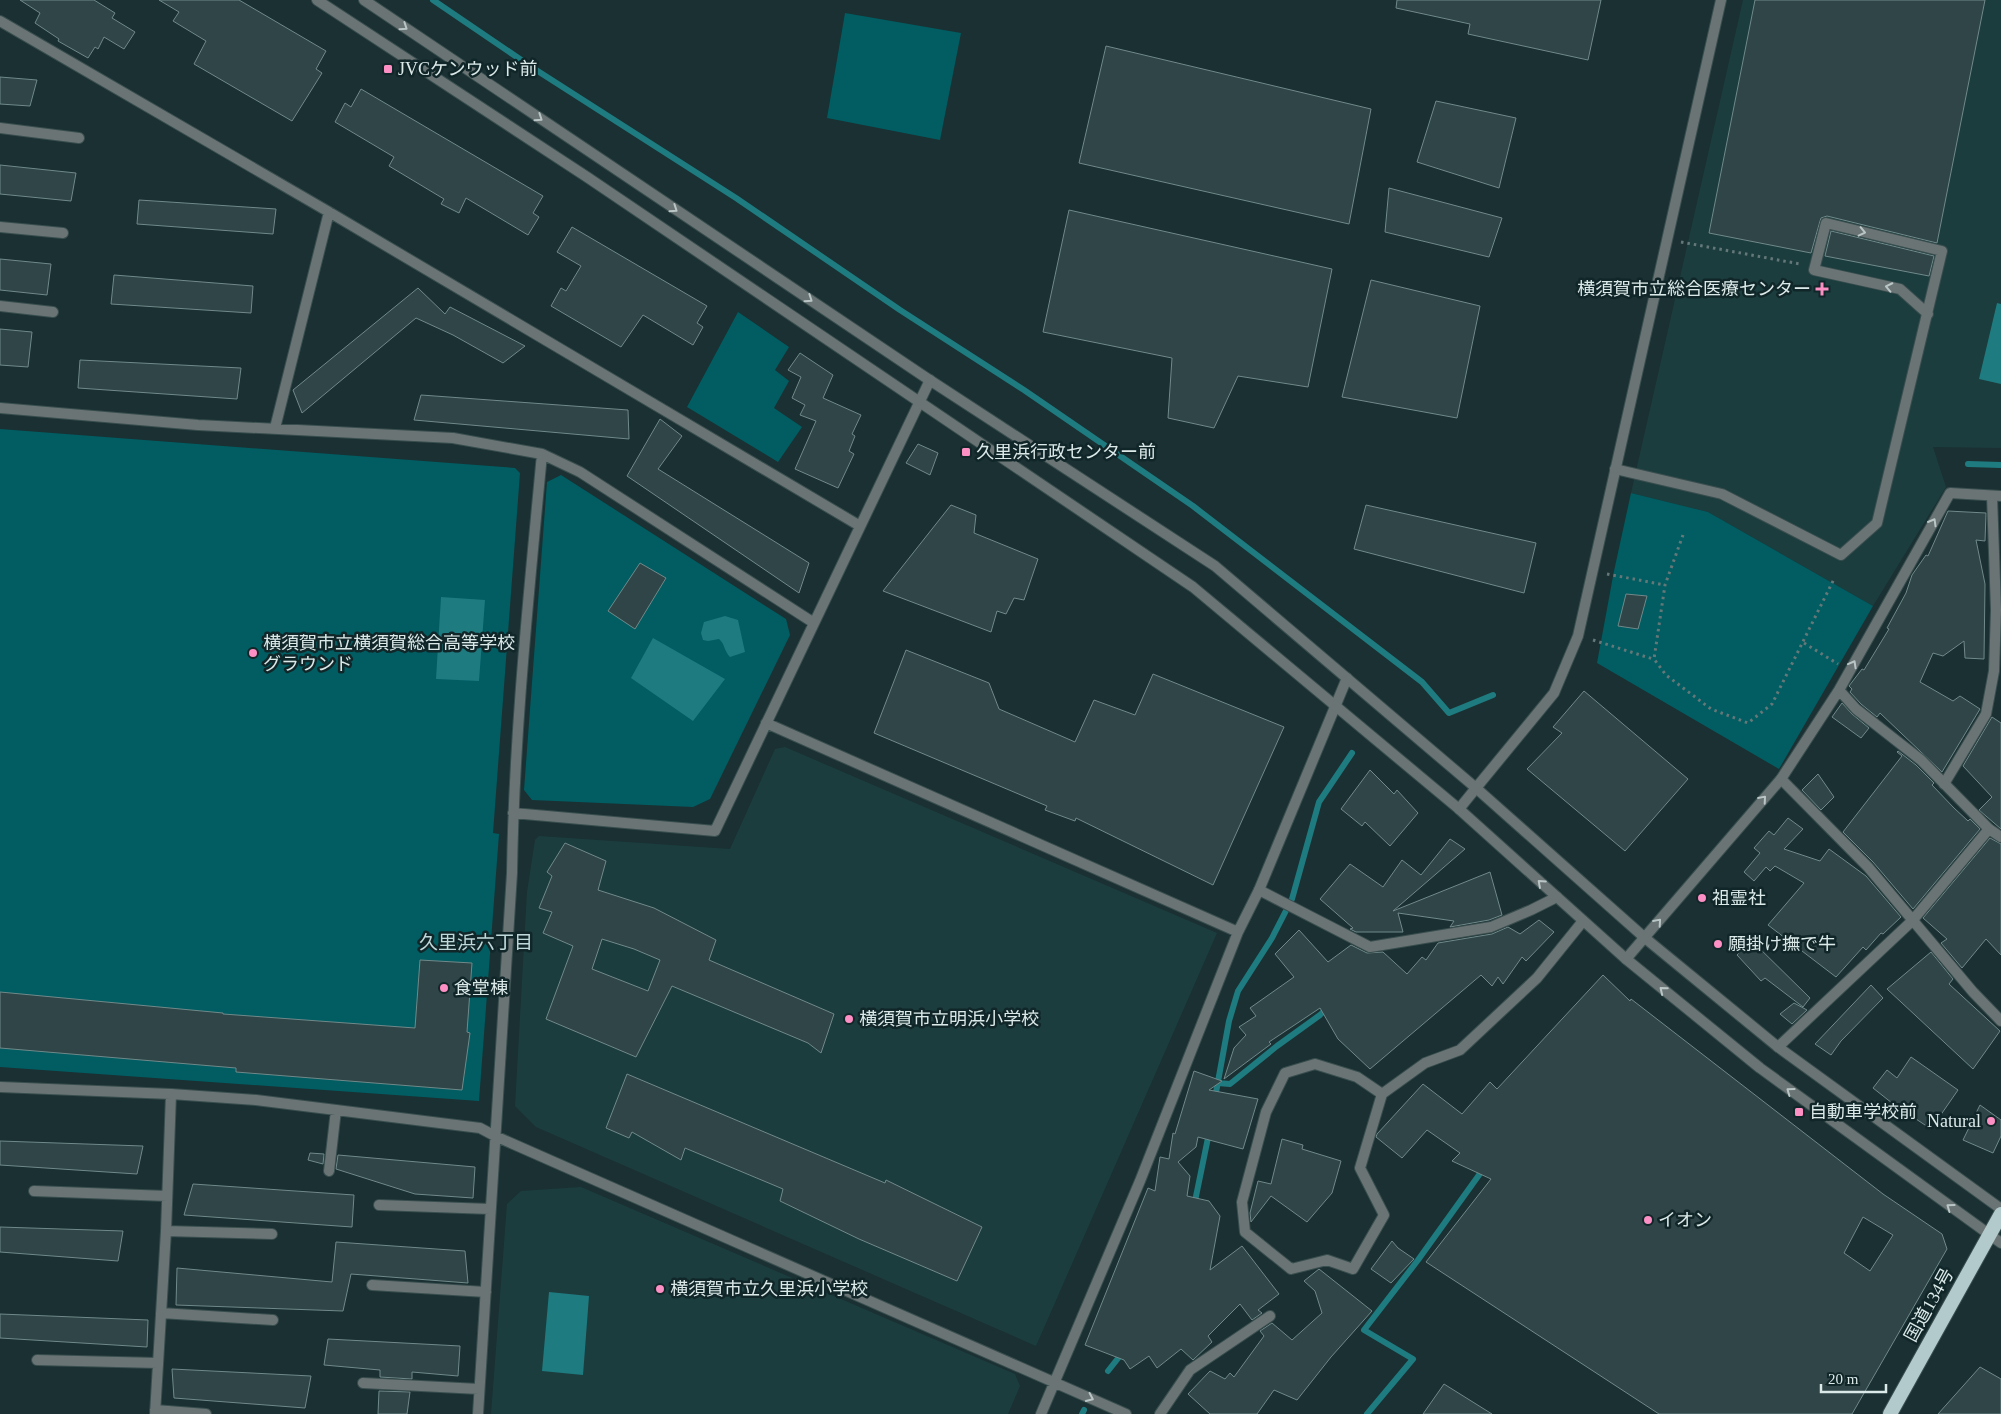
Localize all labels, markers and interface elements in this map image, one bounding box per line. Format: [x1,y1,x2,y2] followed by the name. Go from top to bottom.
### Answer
[399,21,408,30] one-way arrow
[398,59,537,79] place label: JVCケンウッド前
[382,63,394,75] marker: JVCケンウッド前
[533,112,543,121] one-way arrow
[668,203,678,212] one-way arrow
[1858,226,1867,237] one-way arrow
[1577,279,1811,299] place label: 横須賀市立総合医療センター
[1815,282,1829,296] marker: 横須賀市立総合医療センター
[1884,282,1893,292] one-way arrow
[803,293,813,302] one-way arrow
[976,442,1156,462] place label: 久里浜行政センター前
[960,446,972,458] marker: 久里浜行政センター前
[1926,519,1936,528] one-way arrow
[263,633,515,674] place label: 横須賀市立横須賀総合高等学校 グラウンド
[247,647,259,659] marker: 横須賀市立横須賀総合高等学校 グラウンド
[1846,660,1856,669] one-way arrow
[1758,796,1766,805] one-way arrow
[1537,879,1546,888] one-way arrow
[1712,888,1766,908] place label: 祖霊社
[1696,892,1708,904] marker: 祖霊社
[1652,919,1661,928] one-way arrow
[419,932,533,953] district label: 久里浜六丁目
[1728,934,1836,954] place label: 願掛け撫で牛
[1712,938,1724,950] marker: 願掛け撫で牛
[454,978,508,998] place label: 食堂棟
[438,982,450,994] marker: 食堂棟
[1660,987,1669,995] one-way arrow
[859,1009,1039,1029] place label: 横須賀市立明浜小学校
[843,1013,855,1025] marker: 横須賀市立明浜小学校
[1786,1088,1796,1097] one-way arrow
[1809,1102,1917,1122] place label: 自動車学校前
[1793,1106,1805,1118] marker: 自動車学校前
[1927,1111,1981,1131] place label: Natural
[1985,1115,1997,1127] marker: Natural
[1946,1204,1956,1213] one-way arrow
[1658,1210,1712,1230] place label: イオン
[1642,1214,1654,1226] marker: イオン
[1901,1265,1957,1345] street label: 国道134号
[670,1279,868,1299] place label: 横須賀市立久里浜小学校
[654,1283,666,1295] marker: 横須賀市立久里浜小学校
[1821,1362,1886,1394] scale bar
[1828,1371,1859,1387] text: 20 m
[1085,1391,1094,1402] one-way arrow

